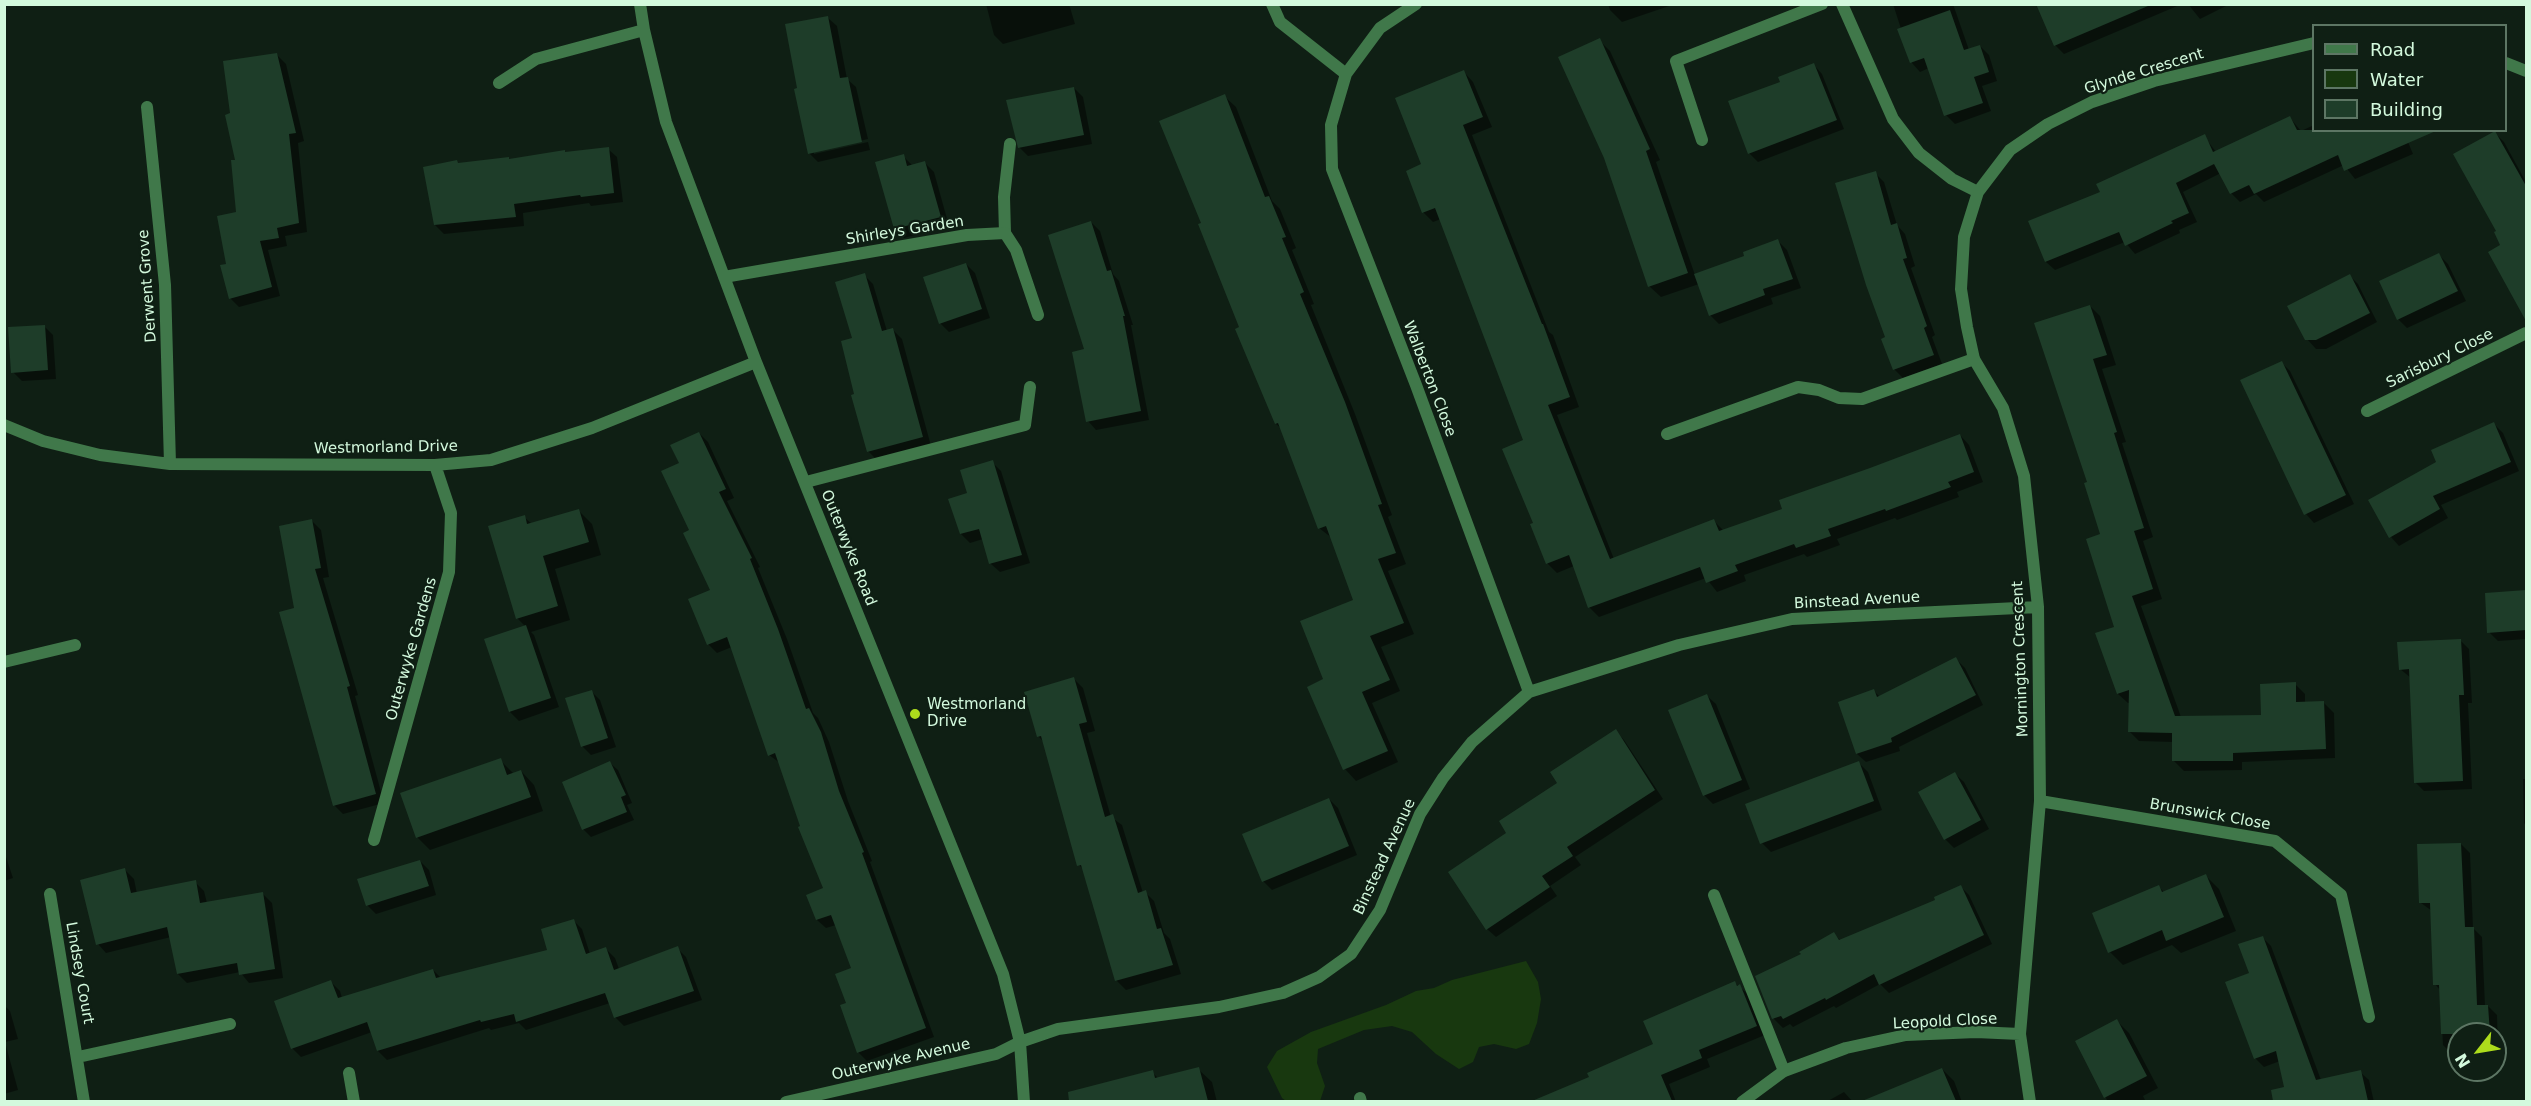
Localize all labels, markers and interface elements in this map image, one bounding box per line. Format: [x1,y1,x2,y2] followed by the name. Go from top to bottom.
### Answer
[2312,24,2507,132] legend
[2370,39,2415,60] text: Road
[2082,45,2206,99] street label: Glynde Crescent
[2370,69,2423,90] text: Water
[2370,99,2443,120] text: Building
[845,213,965,249] street label: Shirleys Garden
[135,229,161,343] street label: Derwent Grove
[1399,319,1459,439] street label: Walberton Close
[2384,325,2496,393] street label: Sarisbury Close
[314,438,458,458] street label: Westmorland Drive
[817,487,879,609] street label: Outerwyke Road
[383,575,441,723] street label: Outerwyke Gardens
[2009,581,2033,737] street label: Mornington Crescent
[1794,589,1920,613] street label: Binstead Avenue
[927,696,1026,731] place label: Westmorland Drive
[908,707,922,721] marker: Westmorland Drive
[1350,796,1420,918] street label: Binstead Avenue
[2148,796,2272,834] street label: Brunswick Close
[61,920,97,1026] street label: Lindsey Court
[1892,1010,1998,1034] street label: Leopold Close
[2447,1022,2507,1082] north arrow
[830,1035,972,1085] street label: Outerwyke Avenue
[2451,1050,2474,1071] text: N

